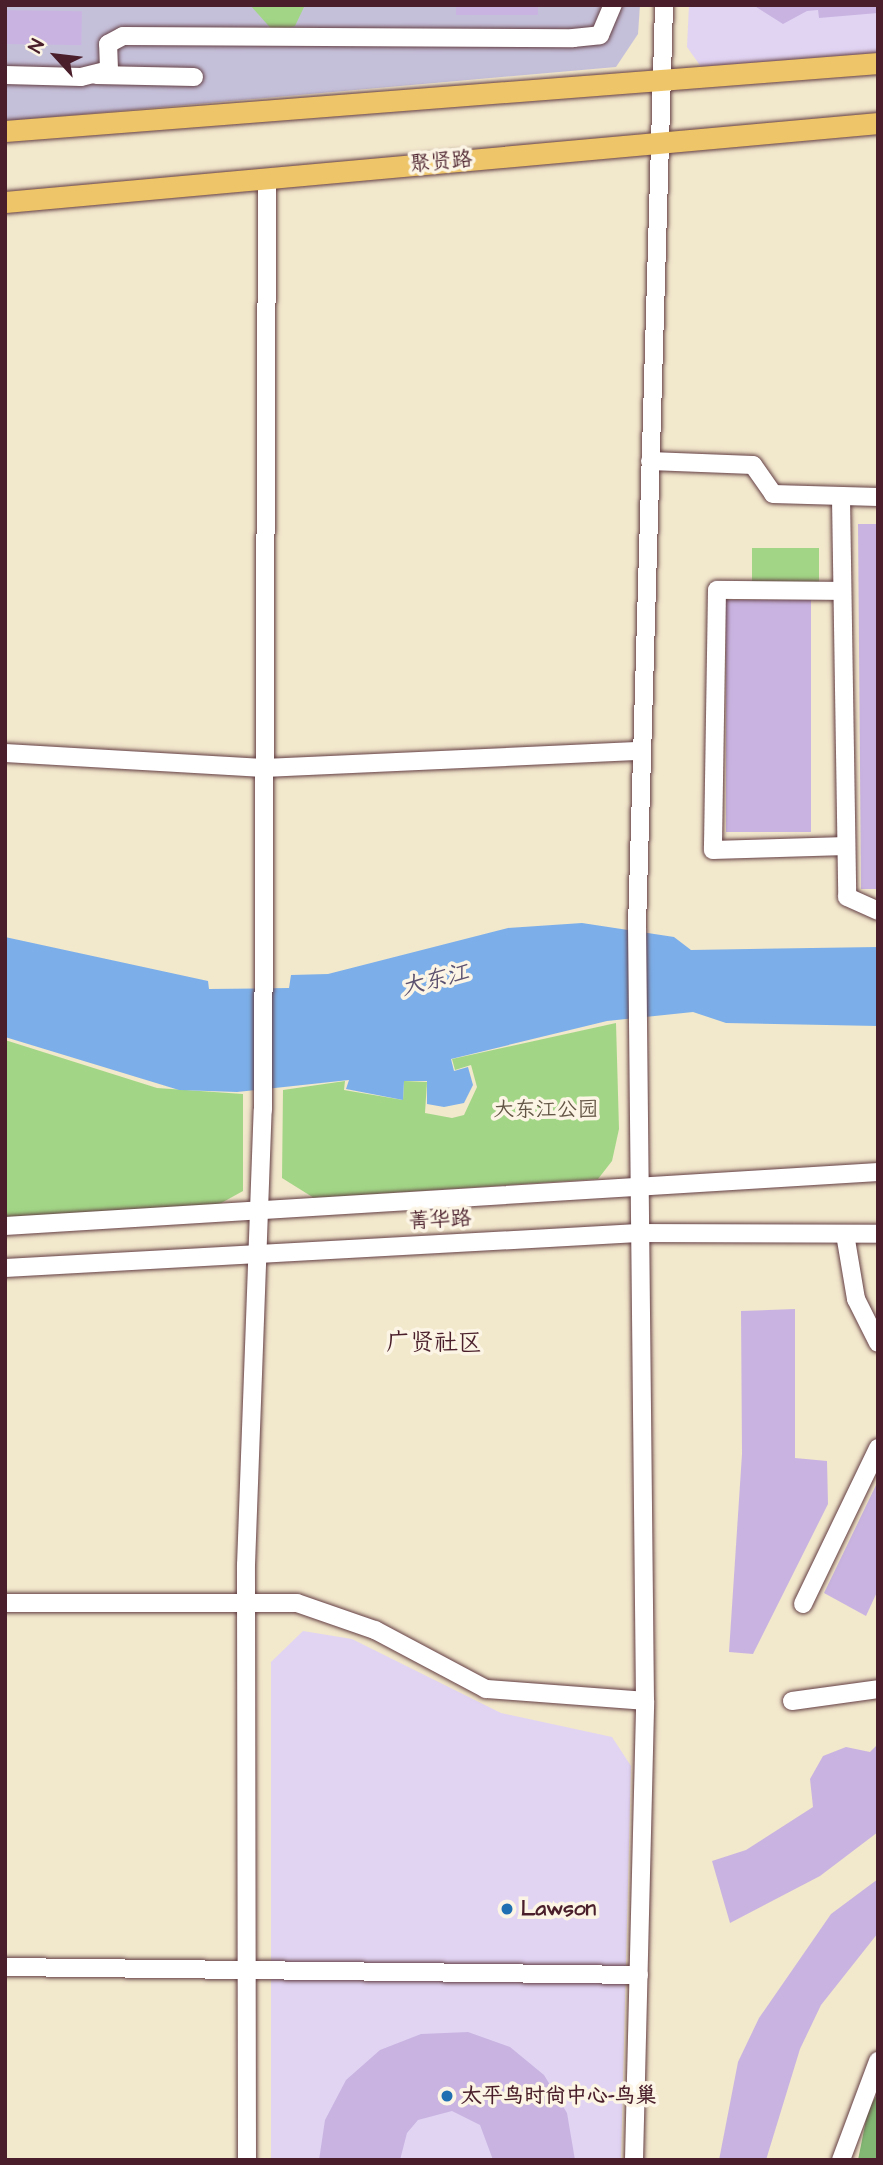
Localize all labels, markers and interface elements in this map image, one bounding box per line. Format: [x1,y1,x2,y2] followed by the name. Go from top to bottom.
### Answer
[21,21,91,91] north arrow
[22,35,52,58] text: N
[409,147,473,177] street label: 聚贤路
[398,958,472,1002] water label: 大东江
[494,1097,598,1123] park label: 大东江公园
[408,1206,472,1234] street label: 菁华路
[386,1330,482,1358] district label: 广贤社区
[521,1896,596,1922] place label: Lawson
[499,1901,515,1917] marker: Lawson
[461,2083,657,2109] place label: 太平鸟时尚中心-鸟巢
[439,2088,455,2104] marker: 太平鸟时尚中心-鸟巢

